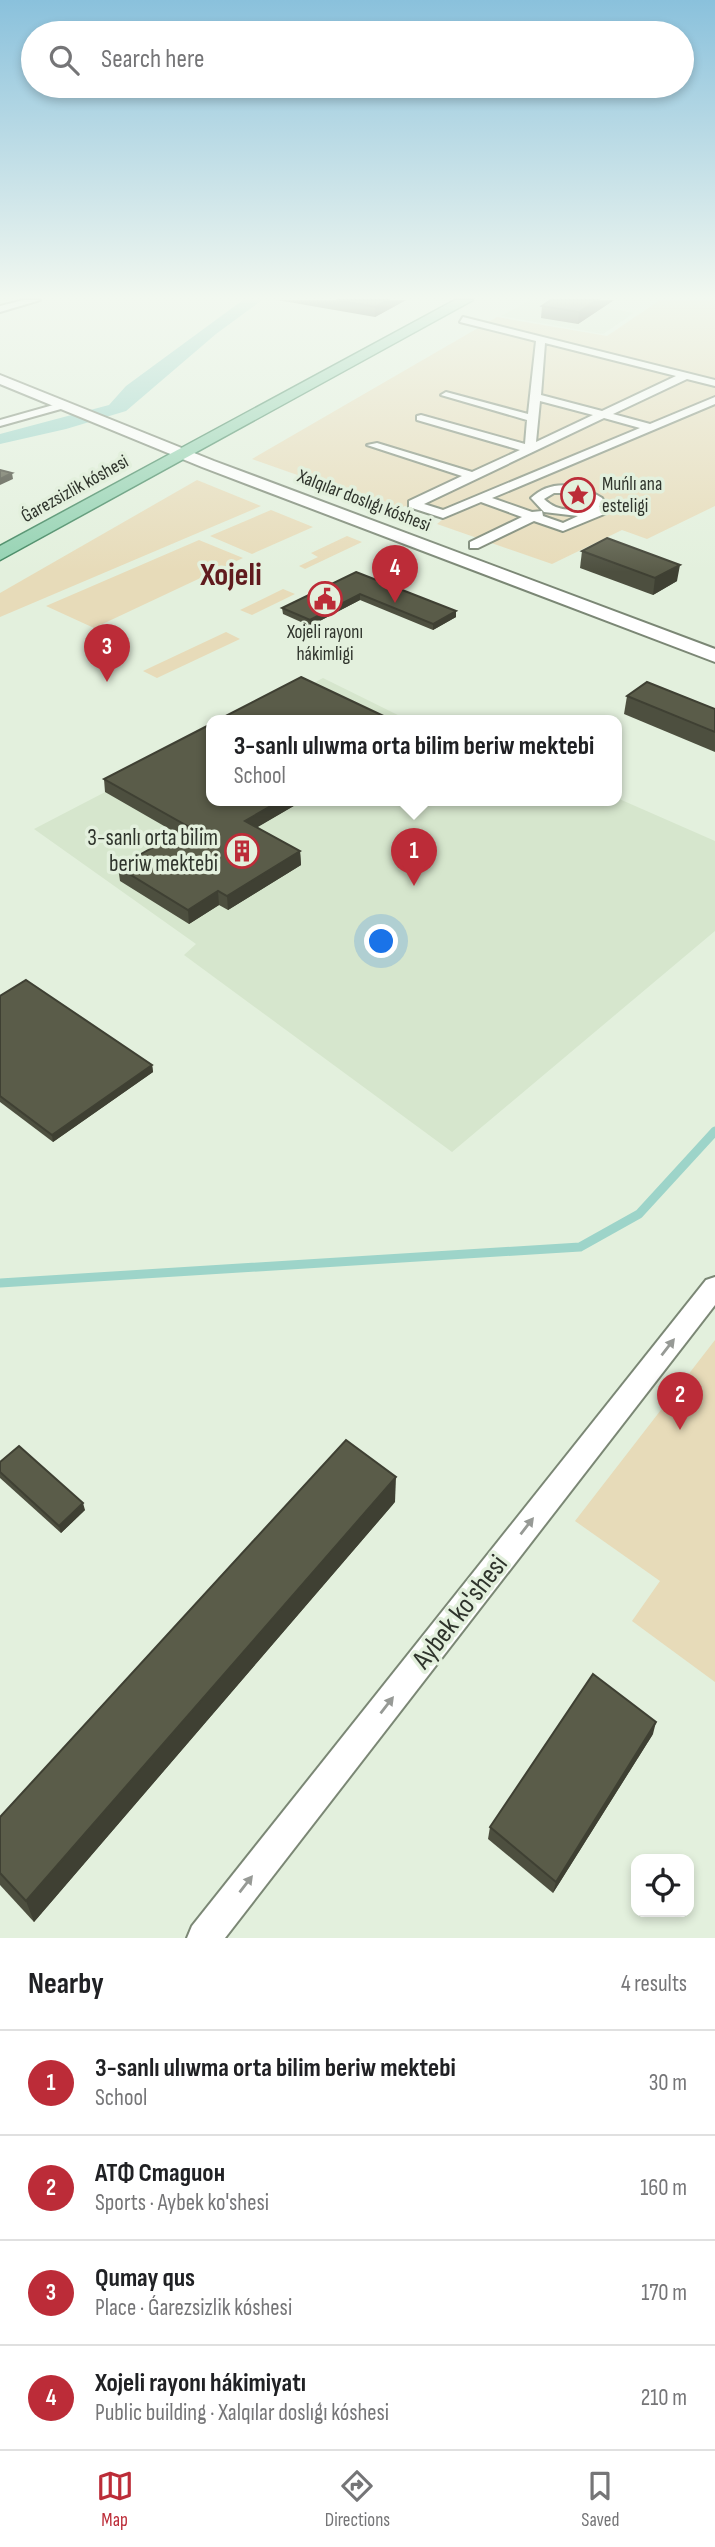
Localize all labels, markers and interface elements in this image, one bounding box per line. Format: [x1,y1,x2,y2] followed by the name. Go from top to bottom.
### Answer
[21,21,694,98] search box
[45,41,83,79] icon: search
[101,44,204,75] text: Search here
[17,450,133,528] street label: Ǵarezsizlik kóshesi
[293,465,434,537] street label: Xalqılar doslıǵı kóshesi
[602,473,662,518] place label: Muńlı ana esteligi
[559,476,597,514] place icon: Muńlı ana esteligi
[372,545,418,603] pin: 4
[199,556,262,595] district label: Xojeli
[306,580,344,618] public building icon: Xojeli rayonı hákimligi
[286,621,363,666] place label: Xojeli rayonı hákimligi
[84,624,130,682] pin: 3
[206,715,622,806] popup
[234,731,594,762] text: 3-sanlı ulıwma orta bilim beriw mektebi
[234,762,286,790] text: School
[87,824,218,878] place label: 3-sanlı orta bilim beriw mektebi
[391,828,437,886] pin: 1
[223,832,261,870] building icon: 3-sanlı orta bilim beriw mektebi
[364,924,398,958] your location
[660,1339,675,1357] one-way arrow
[657,1372,703,1430] pin: 2
[520,1518,535,1536] one-way arrow
[405,1549,515,1676] street label: Aybek ko'shesi
[379,1697,394,1715] one-way arrow
[631,1854,694,1917] map controls
[631,1854,694,1917] button: locate
[239,1876,254,1894] one-way arrow
[28,1966,104,2002] text: Nearby
[621,1970,687,1998] text: 4 results
[95,2053,456,2084] text: 3-sanlı ulıwma orta bilim beriw mektebi
[46,2069,56,2097] text: 1
[649,2069,687,2097] text: 30 m
[95,2084,147,2112] text: School
[95,2158,225,2189] text: АТФ Стадион
[46,2174,56,2202] text: 2
[640,2174,687,2202] text: 160 m
[95,2189,269,2217] text: Sports · Aybek ko'shesi
[95,2263,195,2294] text: Qumay qus
[46,2279,56,2307] text: 3
[641,2279,687,2307] text: 170 m
[95,2294,292,2322] text: Place · Ǵarezsizlik kóshesi
[95,2368,306,2399] text: Xojeli rayonı hákimiyatı
[46,2384,56,2412] text: 4
[641,2384,687,2412] text: 210 m
[95,2399,389,2427] text: Public building · Xalqılar doslıǵı kóshesi
[96,2467,134,2532] tab: Map
[325,2467,390,2532] tab: Directions
[581,2467,619,2532] tab: Saved

